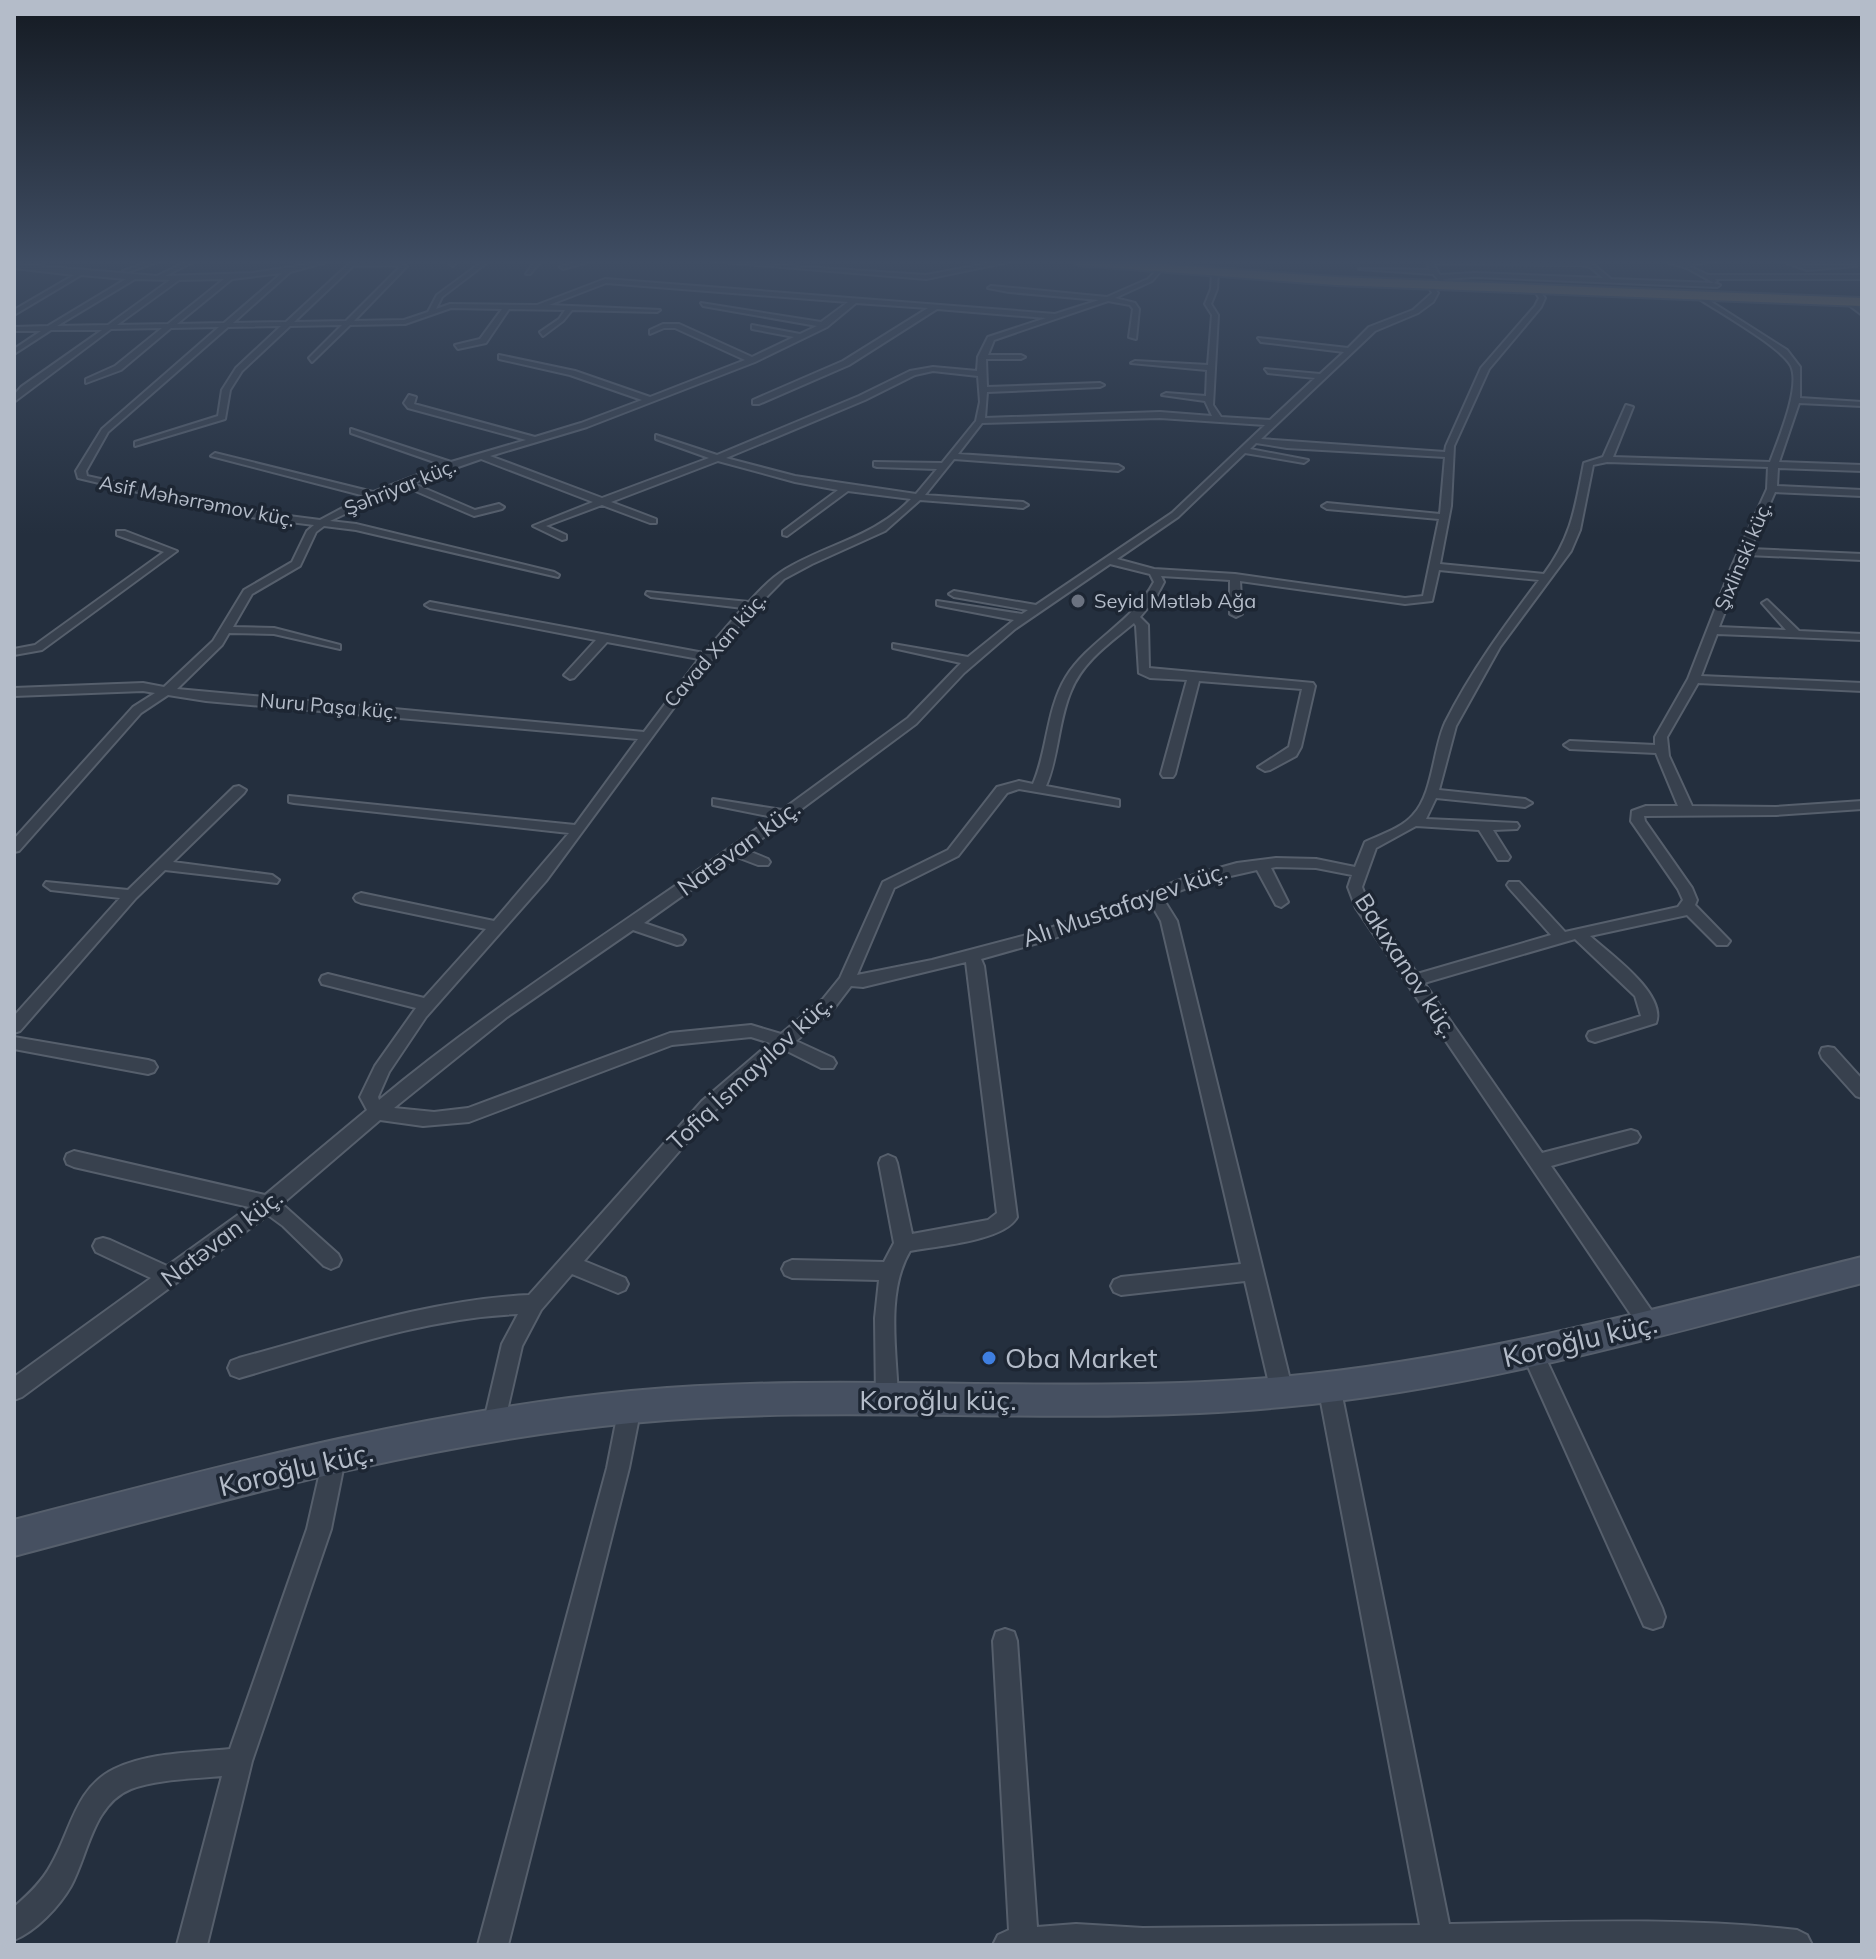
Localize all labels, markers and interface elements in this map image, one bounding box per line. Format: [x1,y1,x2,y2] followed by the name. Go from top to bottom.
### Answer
[340,453,459,520] street label: Şəhriyar küç.
[97,469,297,532] street label: Asif Məhərrəmov küç.
[1708,498,1777,614] street label: Şıxlinski küç.
[658,587,771,712] street label: Cavad Xan küç.
[1094,588,1256,613] place label: Seyid Mətləb Ağa
[1069,592,1087,610] marker: Seyid Mətləb Ağa
[259,687,399,724] street label: Nuru Paşa küç.
[671,793,806,902] street label: Natəvan küç.
[1018,855,1231,953] street label: Alı Mustafayev küç.
[1349,888,1465,1043] street label: Bakıxanov küç.
[661,988,838,1156] street label: Tofiq İsmayılov küç.
[155,1182,288,1293] street label: Natəvan küç.
[1499,1305,1661,1374] street label: Koroğlu küç.
[1005,1340,1158,1375] place label: Oba Market
[980,1349,998,1367] marker: Oba Market
[859,1382,1017,1417] street label: Koroğlu küç.
[215,1434,377,1503] street label: Koroğlu küç.

